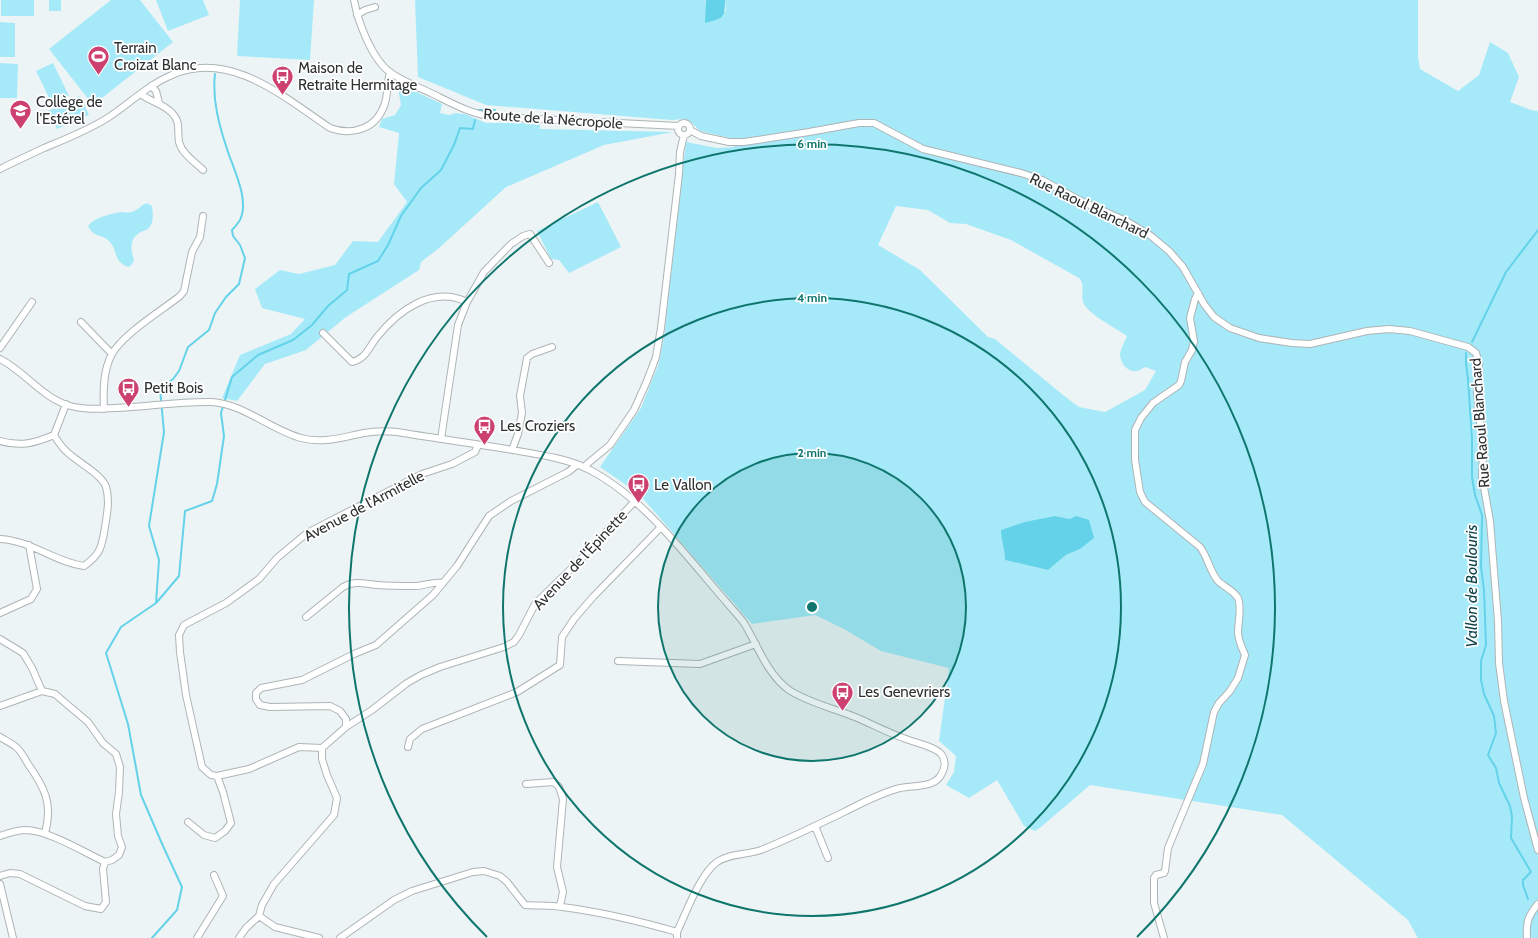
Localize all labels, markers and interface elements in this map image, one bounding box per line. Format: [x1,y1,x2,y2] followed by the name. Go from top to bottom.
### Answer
[114,39,197,74] place label: Terrain Croizat Blanc
[86,44,112,77] sports icon: Terrain Croizat Blanc
[298,59,417,94] place label: Maison de Retraite Hermitage
[270,64,296,97] bus stop icon: Maison de Retraite Hermitage
[36,93,103,128] place label: Collège de l'Estérel
[7,98,33,131] school or university icon: Collège de l'Estérel
[483,105,624,133] street label: Route de la Nécropole
[797,136,827,151] text: 6 min
[1027,169,1151,243] street label: Rue Raoul Blanchard
[797,290,827,305] text: 4 min
[1466,358,1494,488] street label: Rue Raoul Blanchard
[116,375,142,408] bus stop icon: Petit Bois
[144,379,203,397] place label: Petit Bois
[471,413,497,446] bus stop icon: Les Croziers
[500,417,575,435] place label: Les Croziers
[798,445,826,460] text: 2 min
[301,467,427,545] street label: Avenue de l'Armitelle
[626,472,652,505] bus stop icon: Le Vallon
[654,476,712,494] place label: Le Vallon
[528,505,631,614] street label: Avenue de l'Épinette
[1462,525,1481,647] water label: Vallon de Boulouris
[805,600,819,614] centre of rings
[829,679,855,712] bus stop icon: Les Genevriers
[858,683,950,701] place label: Les Genevriers

